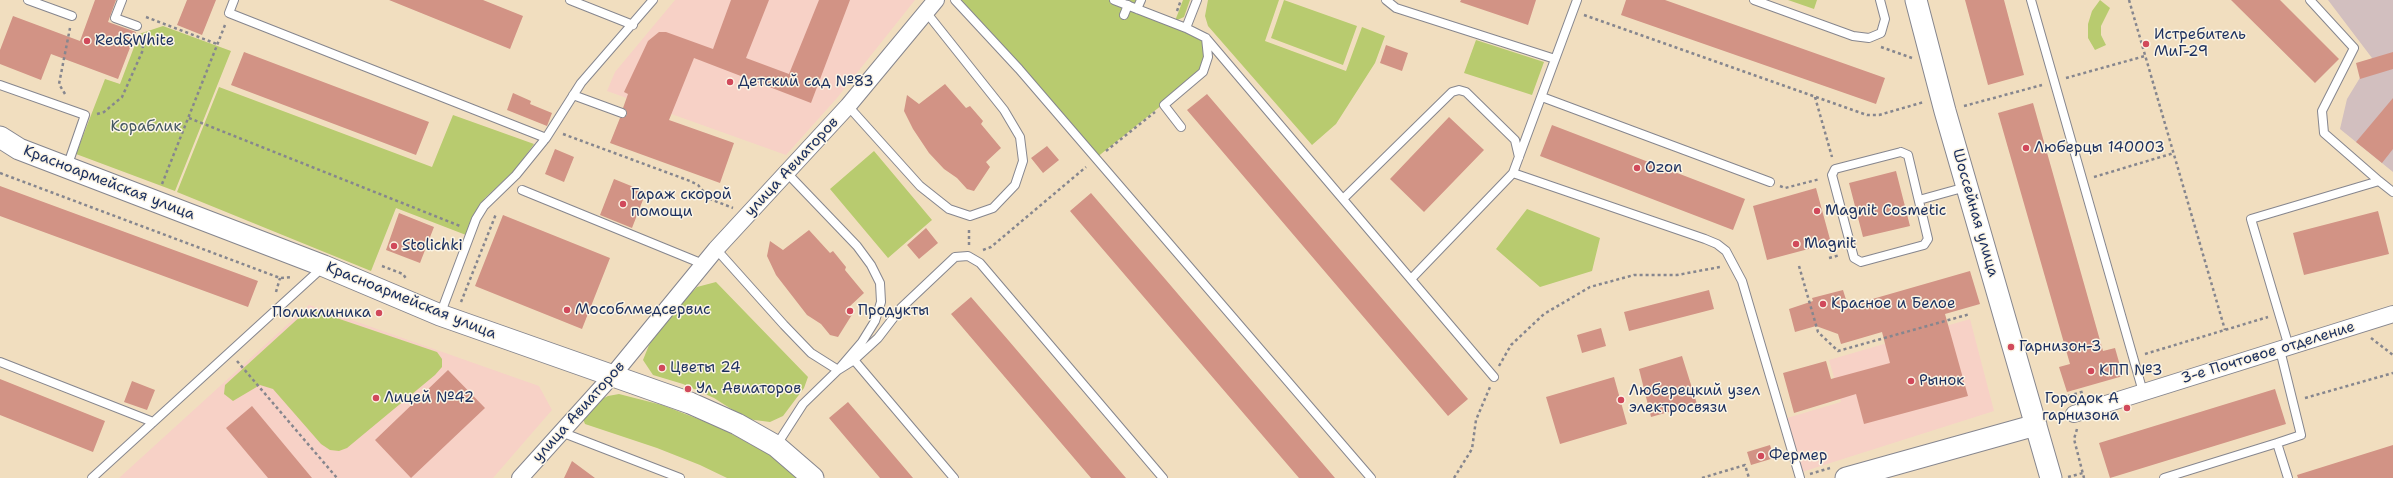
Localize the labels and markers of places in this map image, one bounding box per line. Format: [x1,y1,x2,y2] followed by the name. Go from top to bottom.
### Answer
[2154,26,2246,61] place label: Истребитель МиГ-29
[95,32,174,50] place label: Red&White
[82,36,92,46] marker: Red&White
[2141,39,2151,49] marker: Истребитель МиГ-29
[738,73,874,91] place label: Детский сад №83
[725,77,735,87] marker: Детский сад №83
[2034,139,2165,157] place label: Люберцы 140003
[2021,143,2031,153] marker: Люберцы 140003
[1645,159,1682,177] place label: Ozon
[1632,163,1642,173] marker: Ozon
[631,186,732,221] place label: Гараж скорой помощи
[618,199,628,209] marker: Гараж скорой помощи
[1825,202,1946,220] place label: Magnit Cosmetic
[1812,206,1822,216] marker: Magnit Cosmetic
[1804,235,1856,253] place label: Magnit
[402,237,463,255] place label: Stolichki
[1791,239,1801,249] marker: Magnit
[389,241,399,251] marker: Stolichki
[1831,295,1955,313] place label: Красное и Белое
[1818,299,1828,309] marker: Красное и Белое
[575,301,711,319] place label: Мособлмедсервис
[858,302,929,320] place label: Продукты
[272,304,371,322] place label: Поликлиника
[562,305,572,315] marker: Мособлмедсервис
[845,306,855,316] marker: Продукты
[374,308,384,318] marker: Поликлиника
[2019,338,2101,356] place label: Гарнизон-3
[2006,342,2016,352] marker: Гарнизон-3
[670,359,740,377] place label: Цветы 24
[2099,362,2163,380] place label: КПП №3
[657,363,667,373] marker: Цветы 24
[2086,366,2096,376] marker: КПП №3
[1919,372,1964,390] place label: Рынок
[1906,376,1916,386] marker: Рынок
[696,380,801,398] place label: Ул. Авиаторов
[1629,382,1760,417] place label: Люберецкий узел электросвязи
[683,384,693,394] marker: Ул. Авиаторов
[384,389,474,407] place label: Лицей №42
[2042,390,2119,425] place label: Городок А гарнизона
[371,393,381,403] marker: Лицей №42
[1616,395,1626,405] marker: Люберецкий узел электросвязи
[2122,403,2132,413] marker: Городок А гарнизона
[1769,447,1827,465] place label: Фермер
[1756,451,1766,461] marker: Фермер

